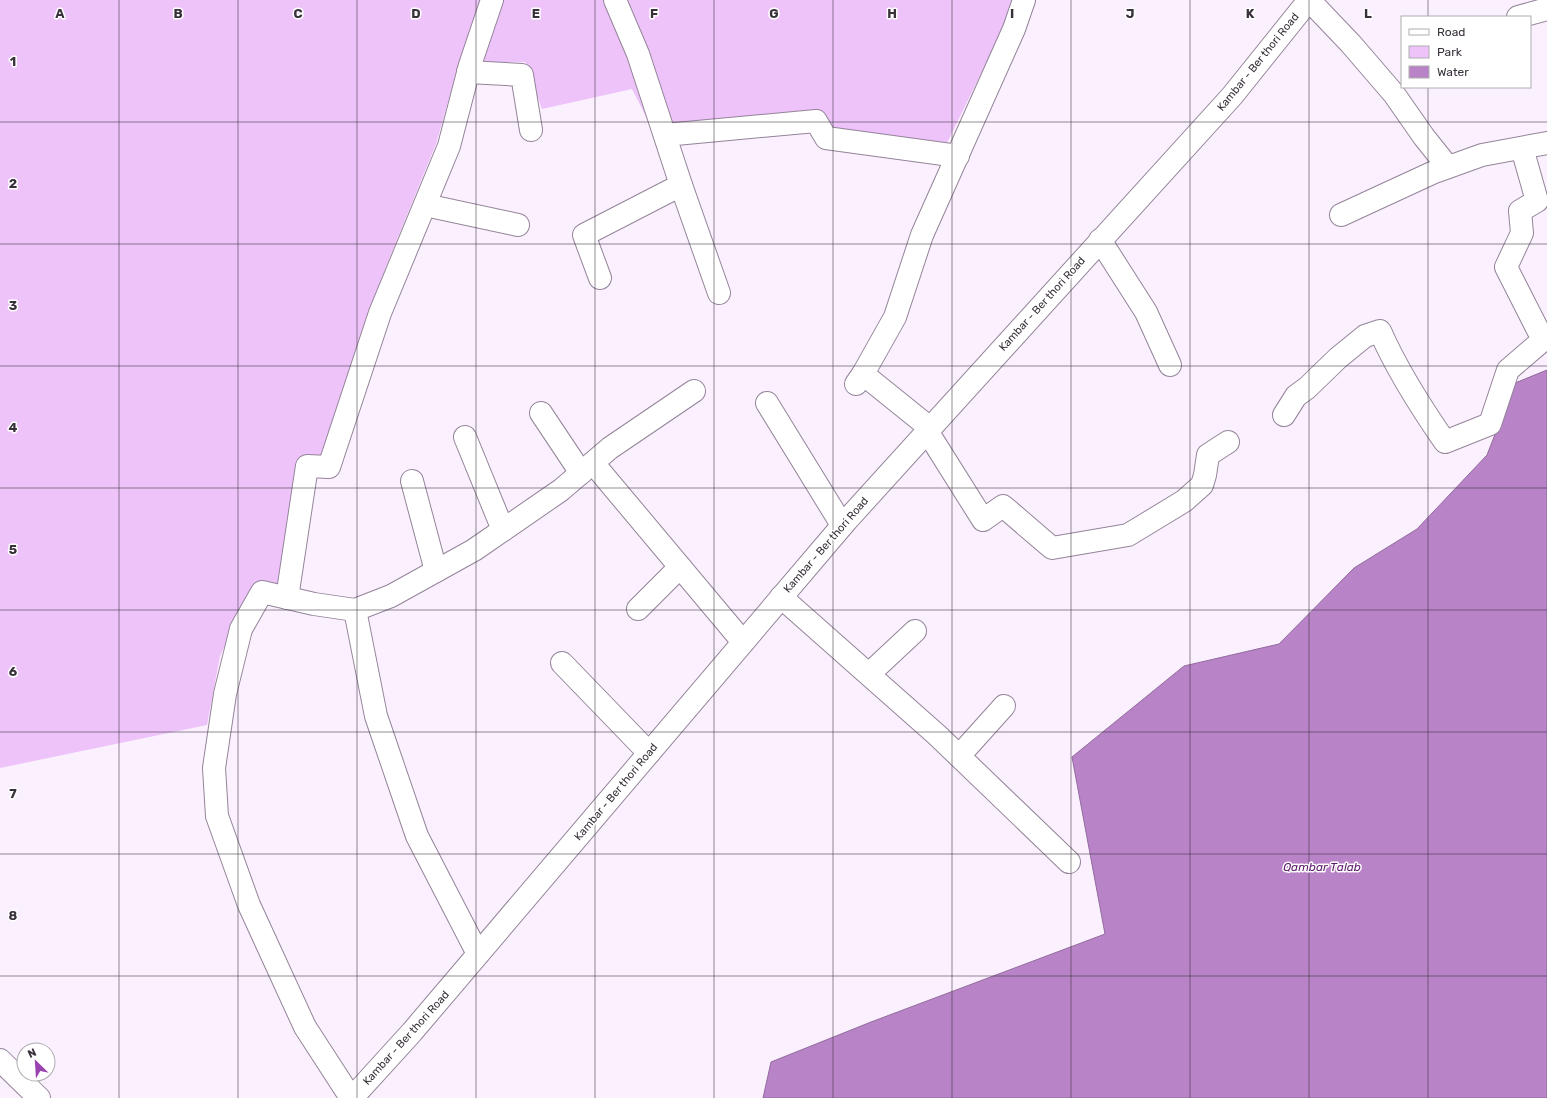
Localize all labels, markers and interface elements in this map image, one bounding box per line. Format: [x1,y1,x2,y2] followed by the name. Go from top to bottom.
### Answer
[55,6,65,21] text: A
[173,6,183,21] text: B
[293,6,303,21] text: C
[411,6,421,21] text: D
[532,6,540,21] text: E
[650,6,658,21] text: F
[769,6,779,21] text: G
[887,6,897,21] text: H
[1010,6,1014,21] text: I
[1126,6,1134,21] text: J
[1364,6,1372,21] text: L
[1214,10,1302,114] street label: Kambar - Ber thori Road
[1401,16,1531,88] legend
[1437,25,1465,39] text: Road
[1437,45,1463,59] text: Park
[10,54,16,69] text: 1
[1437,65,1469,79] text: Water
[9,176,17,191] text: 2
[996,254,1088,354] street label: Kambar - Ber thori Road
[9,298,18,313] text: 3
[9,420,18,435] text: 4
[781,495,871,595] street label: Kambar - Ber thori Road
[9,542,17,557] text: 5
[9,664,18,679] text: 6
[572,741,660,843] street label: Kambar - Ber thori Road
[9,786,17,801] text: 7
[1283,860,1361,874] water label: Qambar Talab
[9,908,18,923] text: 8
[360,988,452,1088] street label: Kambar - Ber thori Road
[16,1042,56,1082] north arrow
[26,1046,38,1061] text: N

